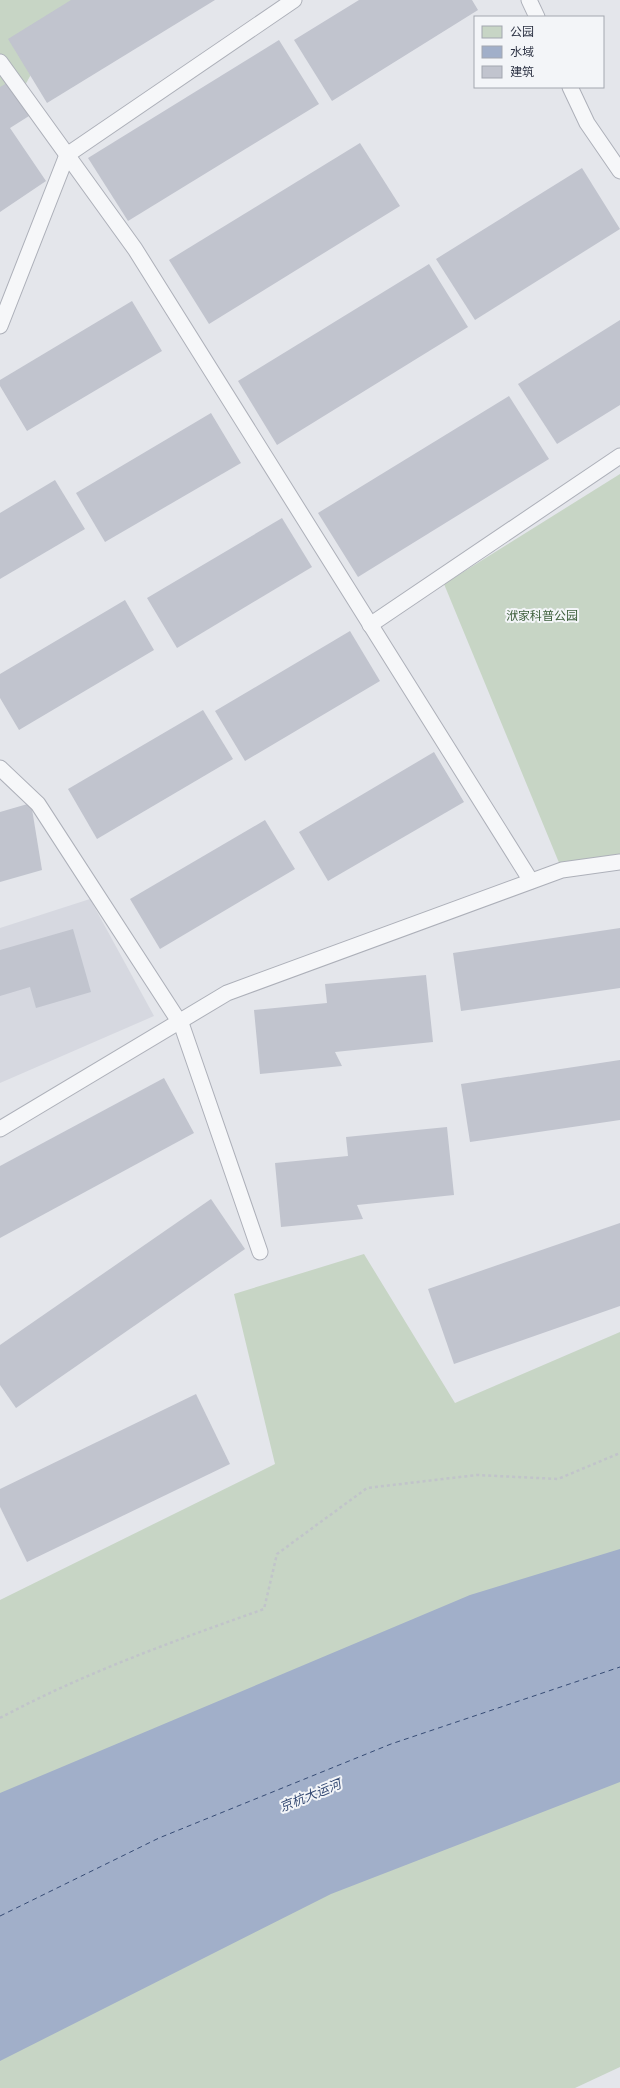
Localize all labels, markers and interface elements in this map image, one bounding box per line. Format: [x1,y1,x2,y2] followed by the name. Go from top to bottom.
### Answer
[474,16,604,88] legend
[510,25,534,40] text: 公园
[510,45,534,60] text: 水域
[510,65,534,80] text: 建筑
[506,609,578,624] park label: 洑家科普公园
[277,1775,346,1816] water label: 京杭大运河

